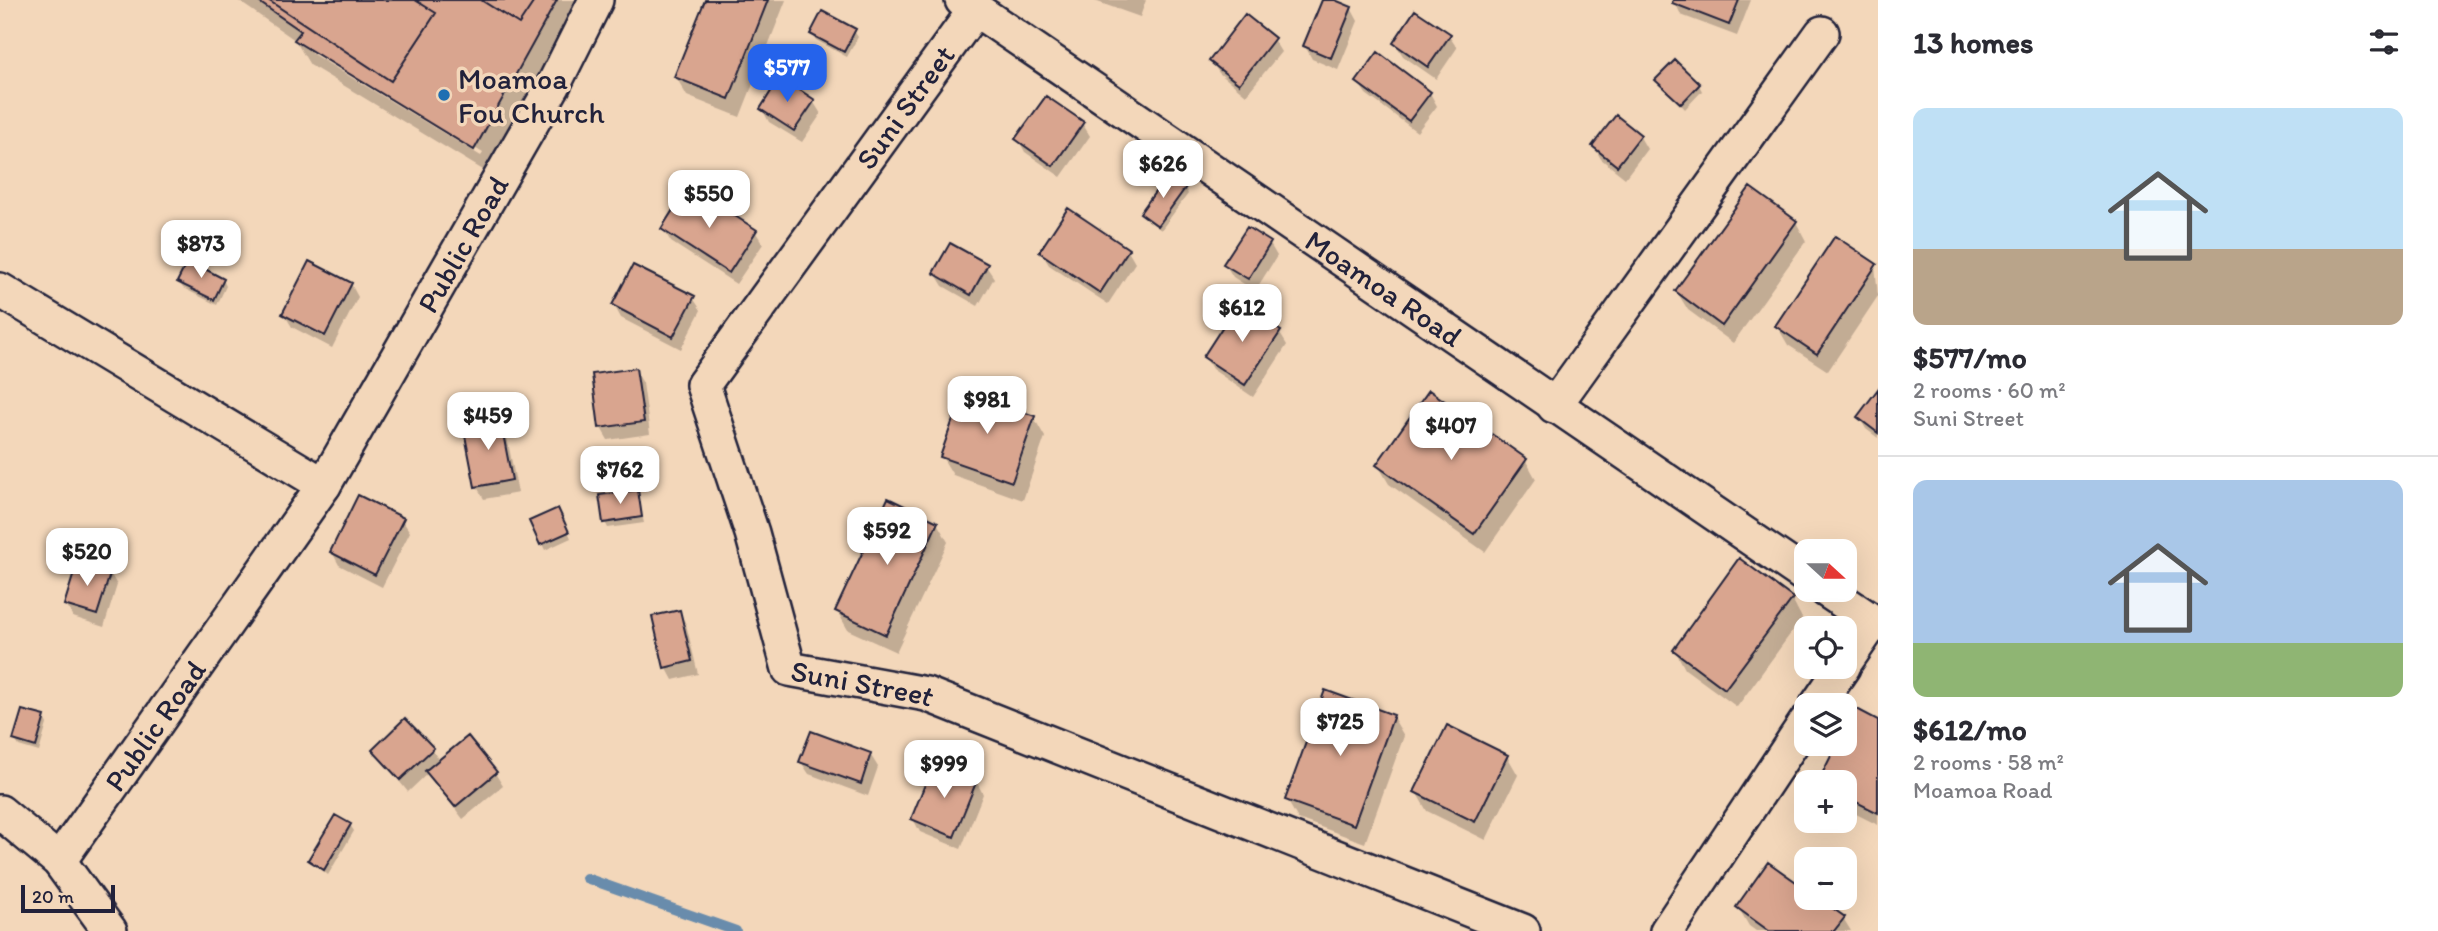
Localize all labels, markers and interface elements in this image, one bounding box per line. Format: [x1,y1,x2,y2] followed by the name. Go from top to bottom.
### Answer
[2365,23,2403,61] icon: filters
[1913,24,2033,61] text: 13 homes
[847,38,963,176] street label: Suni Street
[746,44,828,104] pin: $577
[764,53,810,81] text: $577
[458,60,605,131] place label: Moamoa Fou Church
[436,87,452,103] marker: Moamoa Fou Church
[1122,140,1204,200] pin: $626
[1139,149,1187,177] text: $626
[2095,153,2221,279] icon: home
[409,168,516,319] street label: Public Road
[668,170,750,230] pin: $550
[684,179,734,207] text: $550
[160,220,242,280] pin: $873
[1298,221,1470,355] street label: Moamoa Road
[177,229,225,257] text: $873
[1201,284,1283,344] pin: $612
[1219,293,1265,321] text: $612
[1913,339,2027,376] text: $577/mo
[946,376,1028,436] pin: $981
[1913,376,2066,404] text: 2 rooms · 60 m²
[964,385,1010,413] text: $981
[447,392,529,452] pin: $459
[463,401,513,429] text: $459
[1410,402,1492,462] pin: $407
[1913,404,2024,432] text: Suni Street
[1425,411,1477,439] text: $407
[579,447,661,506] pin: $762
[596,455,644,483] text: $762
[846,508,928,567] pin: $592
[863,516,911,544] text: $592
[2095,525,2221,651] icon: home
[46,528,128,588] pin: $520
[62,537,112,565] text: $520
[1794,539,1857,602] north arrow
[1794,539,1857,910] map controls
[1794,616,1857,679] button: locate
[788,651,940,714] street label: Suni Street
[96,652,214,798] street label: Public Road
[1794,693,1857,756] button: layers
[1299,698,1381,758] pin: $725
[1316,707,1364,735] text: $725
[1913,711,2027,748] text: $612/mo
[903,740,985,800] pin: $999
[1913,748,2064,776] text: 2 rooms · 58 m²
[920,749,968,777] text: $999
[1794,770,1857,833] button: +
[1913,776,2053,804] text: Moamoa Road
[1794,847,1857,910] button: −
[21,882,116,914] scale bar
[32,885,74,908] text: 20 m

